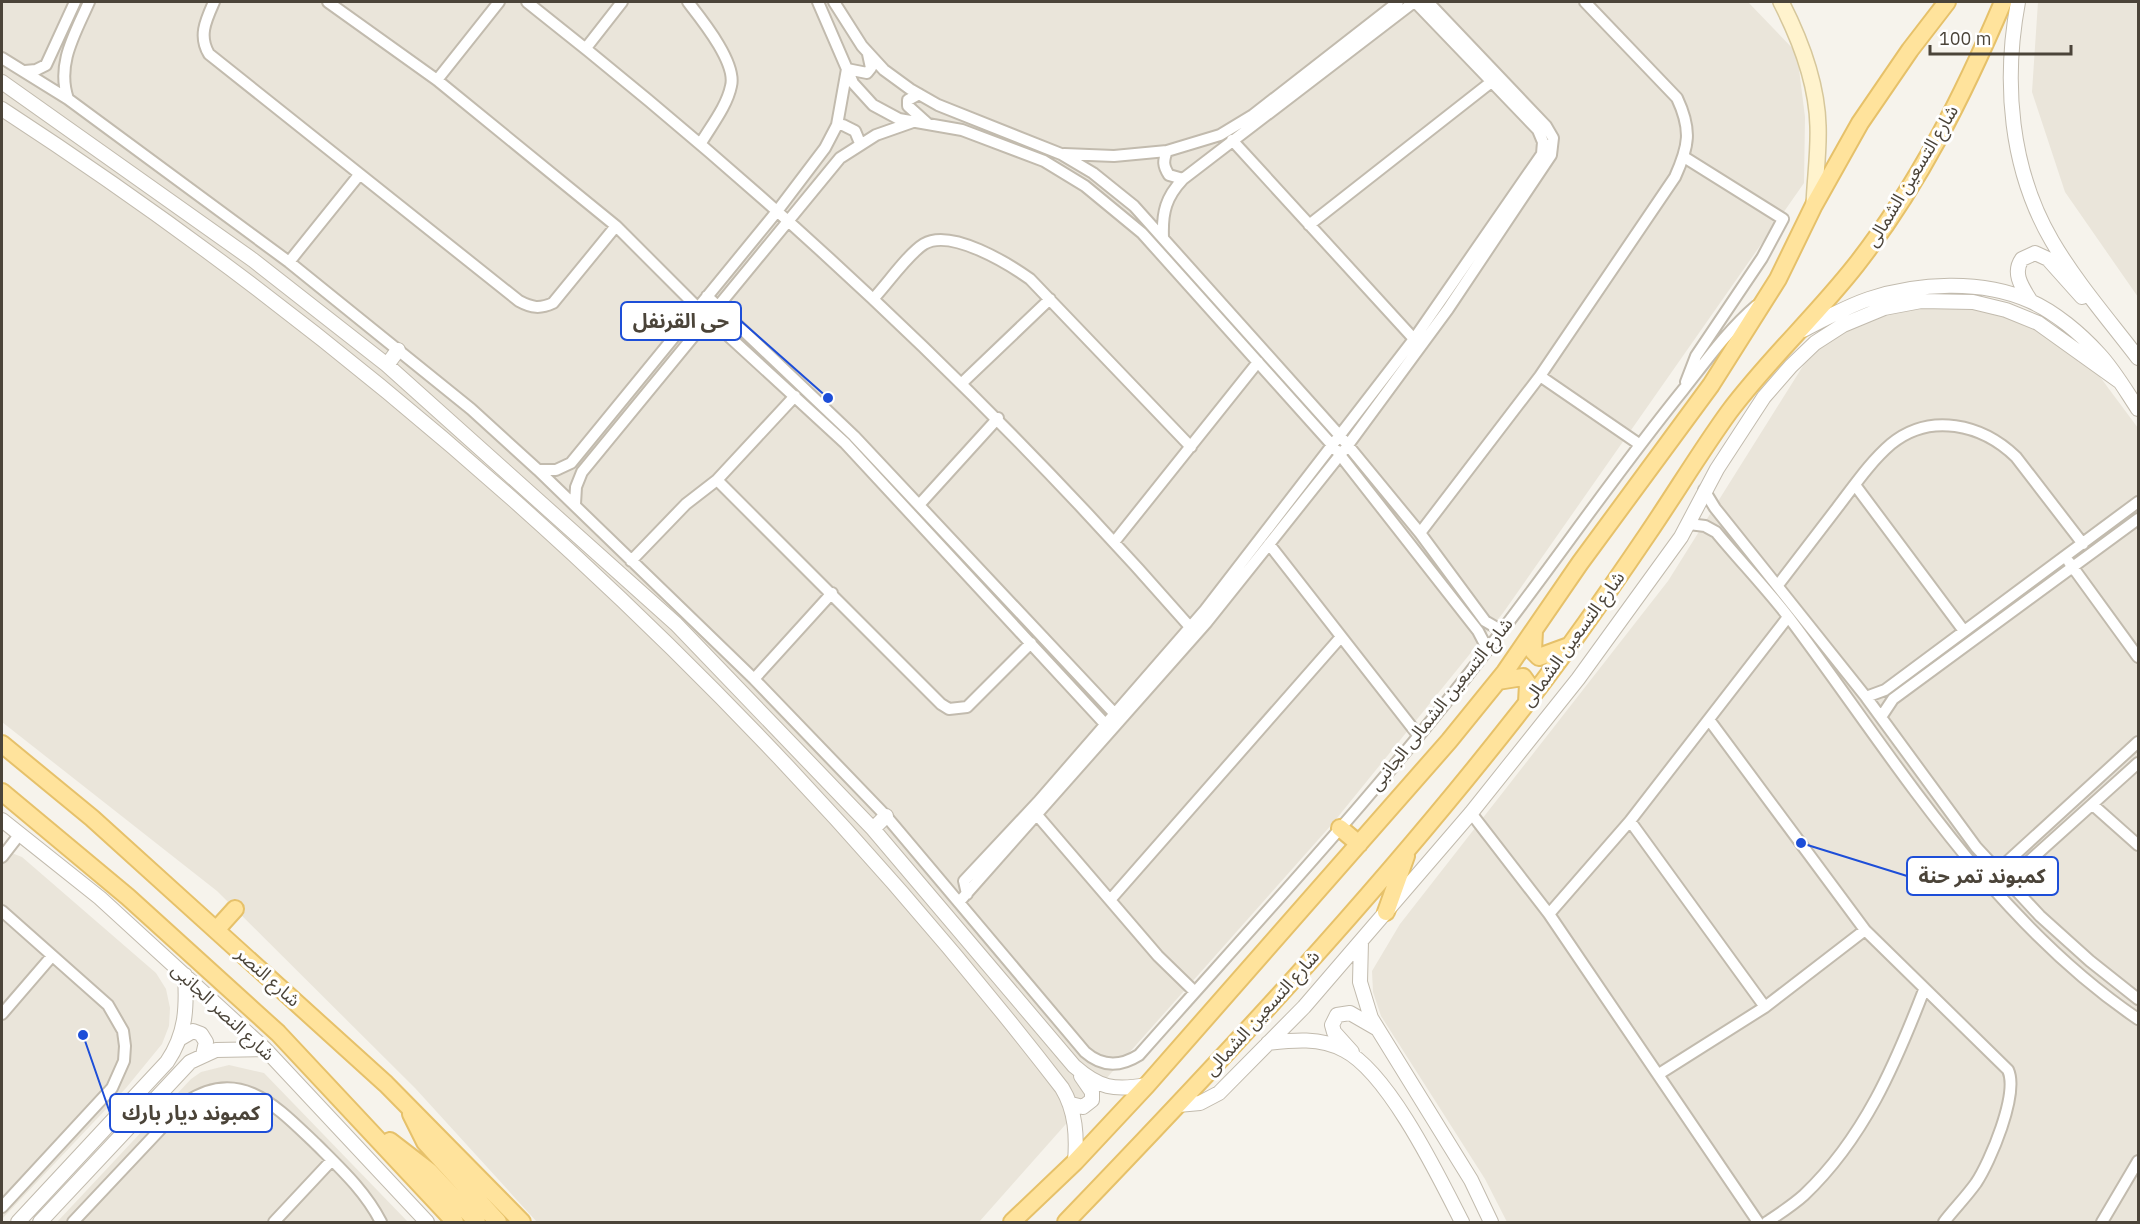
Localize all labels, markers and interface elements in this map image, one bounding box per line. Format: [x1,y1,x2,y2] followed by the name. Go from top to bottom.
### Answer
[1930,18,2071,56] scale bar
[1939,27,1991,50] text: 100 m
[1860,101,1966,252] street label: شارع التسعين الشمالى
[621,302,741,340] callout: حى القرنفل
[633,307,730,334] text: حى القرنفل
[1516,567,1632,713] street label: شارع التسعين الشمالى
[1364,613,1520,797] street label: شارع التسعين الشمالى الجانبى
[1907,857,2058,895] callout: كمبوند تمر حنة
[1919,862,2046,889] text: كمبوند تمر حنة
[229,941,305,1014] street label: شارع النصر
[1199,945,1326,1082] street label: شارع التسعين الشمالى
[165,958,280,1068] street label: شارع النصر الجانبى
[110,1094,272,1132] callout: كمبوند ديار بارك
[122,1099,261,1126] text: كمبوند ديار بارك

